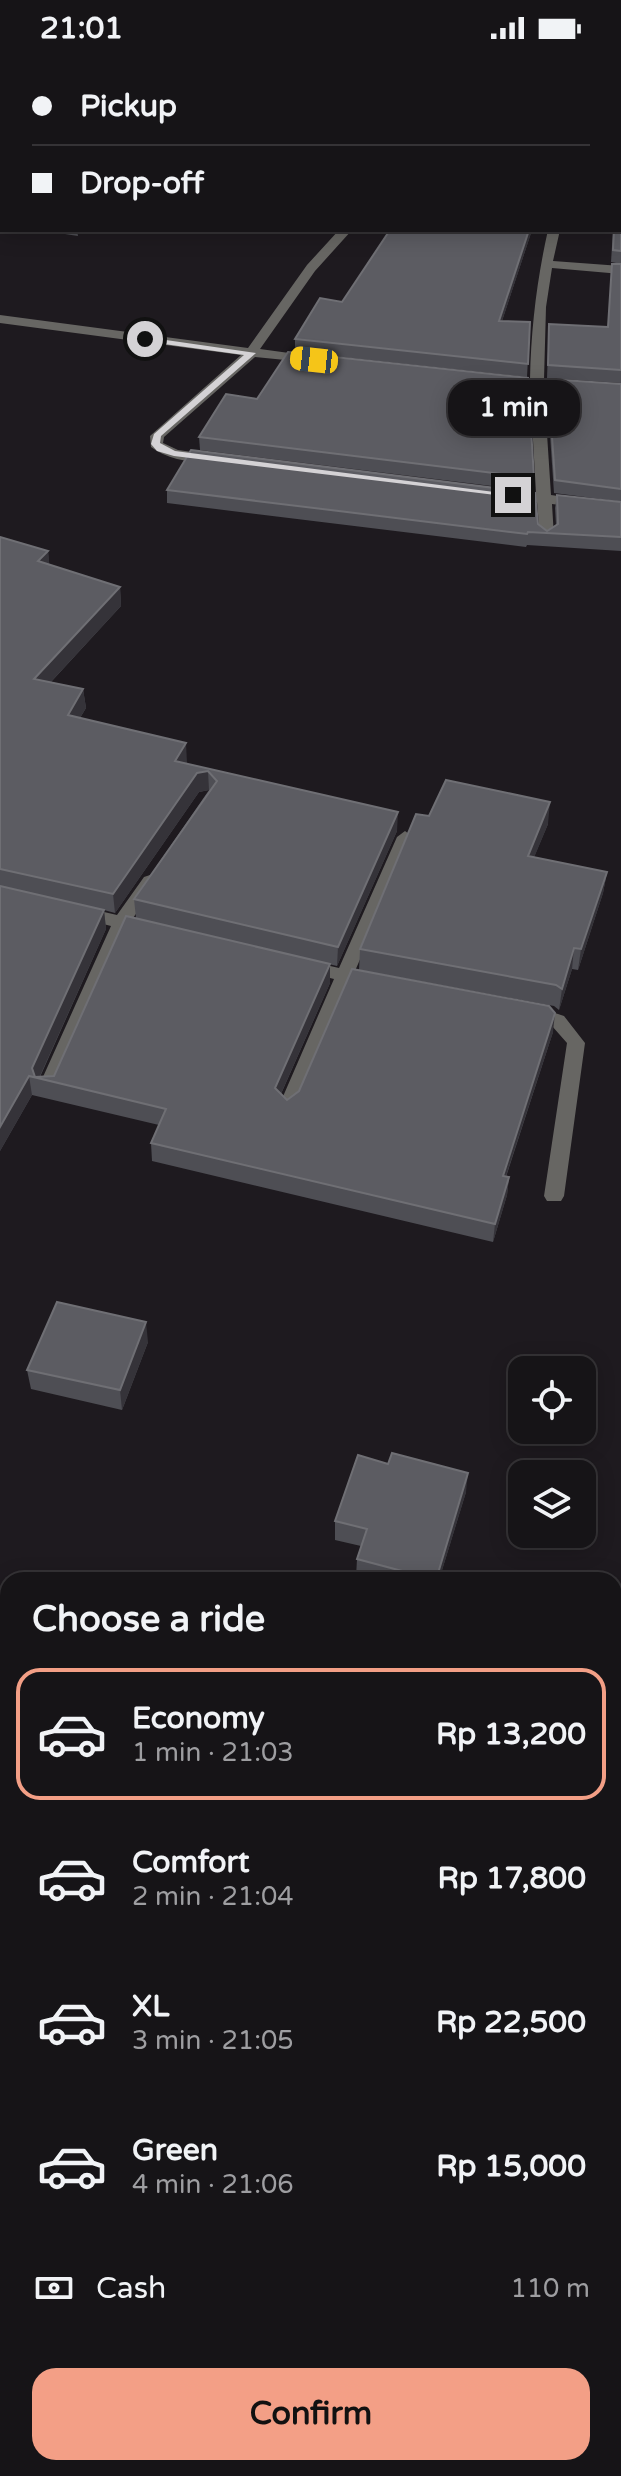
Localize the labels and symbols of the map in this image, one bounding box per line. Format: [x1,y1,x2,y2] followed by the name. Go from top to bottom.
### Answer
[127,321,163,357] route start
[289,346,339,374] car
[447,379,579,435] callout: 1 min
[495,477,531,513] route end

